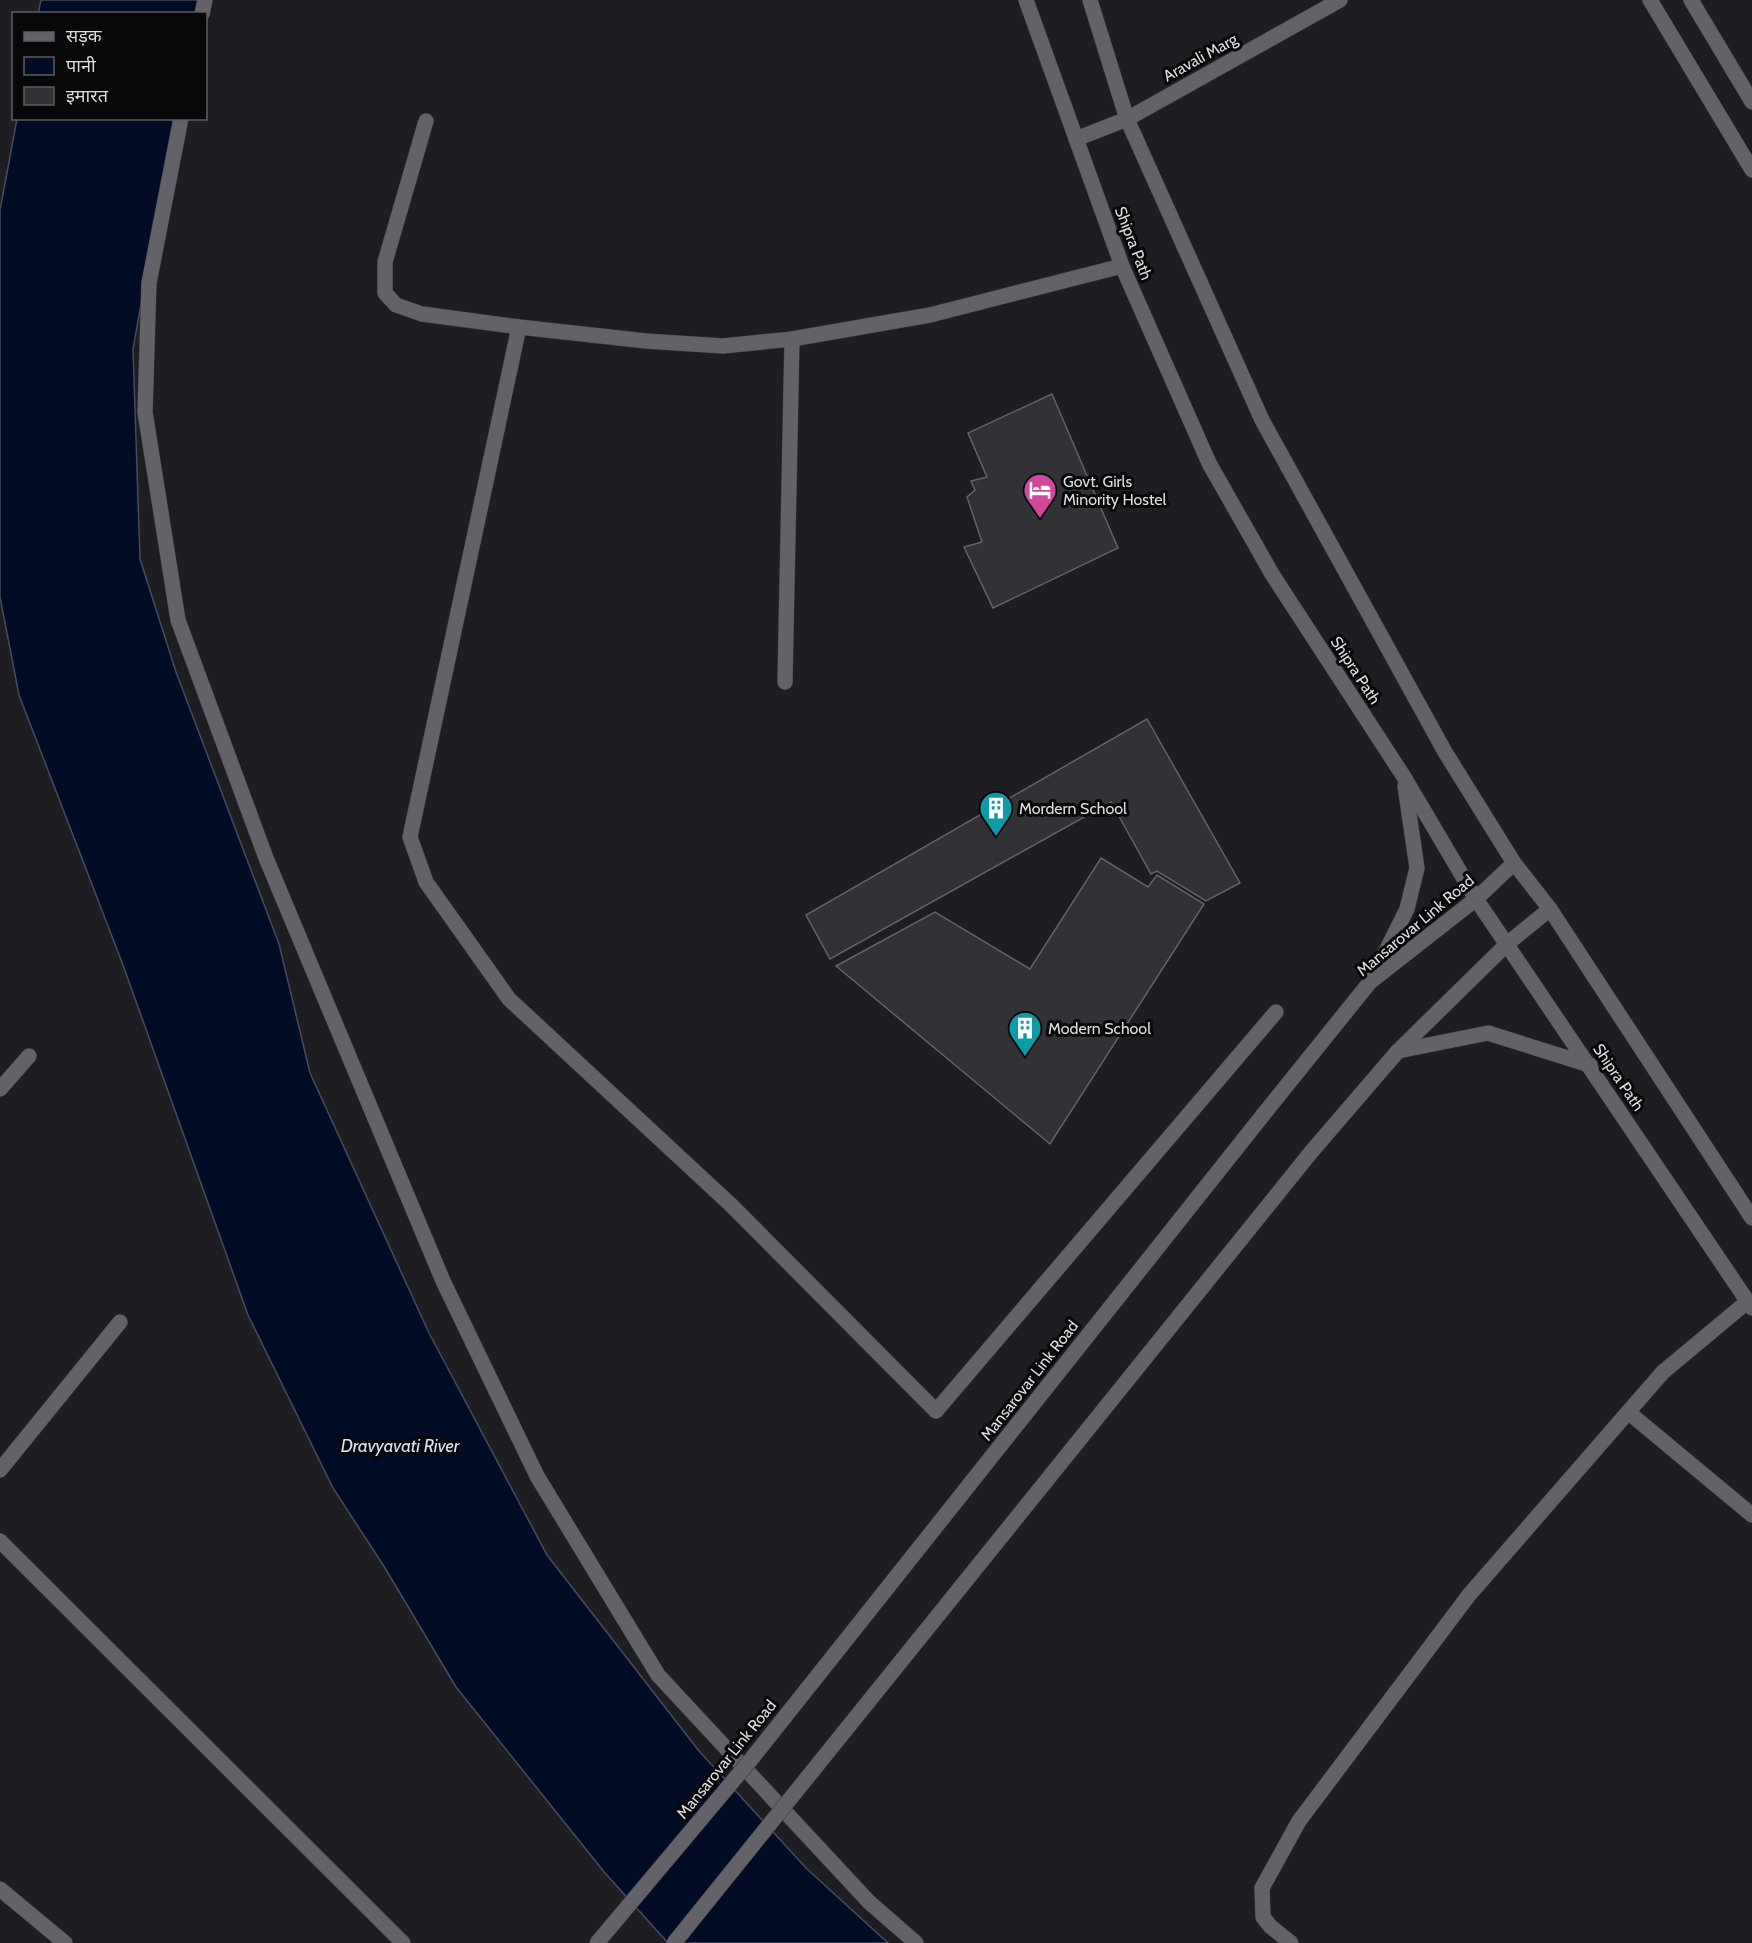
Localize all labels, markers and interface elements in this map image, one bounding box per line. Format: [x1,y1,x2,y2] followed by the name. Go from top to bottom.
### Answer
[12,12,207,120] legend
[66,25,103,47] text: सड़क
[1160,29,1242,86] street label: Aravali Marg
[66,55,96,77] text: पानी
[66,85,109,107] text: इमारत
[1111,204,1156,283] street label: Shipra Path
[1022,472,1058,519] hotel icon: Govt. Girls Minority Hostel
[1063,472,1167,509] place label: Govt. Girls Minority Hostel
[1327,633,1385,708] street label: Shipra Path
[978,790,1014,837] building icon: Mordern School
[1019,799,1127,818] place label: Mordern School
[1353,871,1478,980] street label: Mansarovar Link Road
[1007,1010,1043,1057] building icon: Modern School
[1048,1019,1151,1038] place label: Modern School
[1589,1040,1648,1114] street label: Shipra Path
[977,1316,1082,1444] street label: Mansarovar Link Road
[341,1435,461,1457] water label: Dravyavati River
[673,1696,780,1823] street label: Mansarovar Link Road

